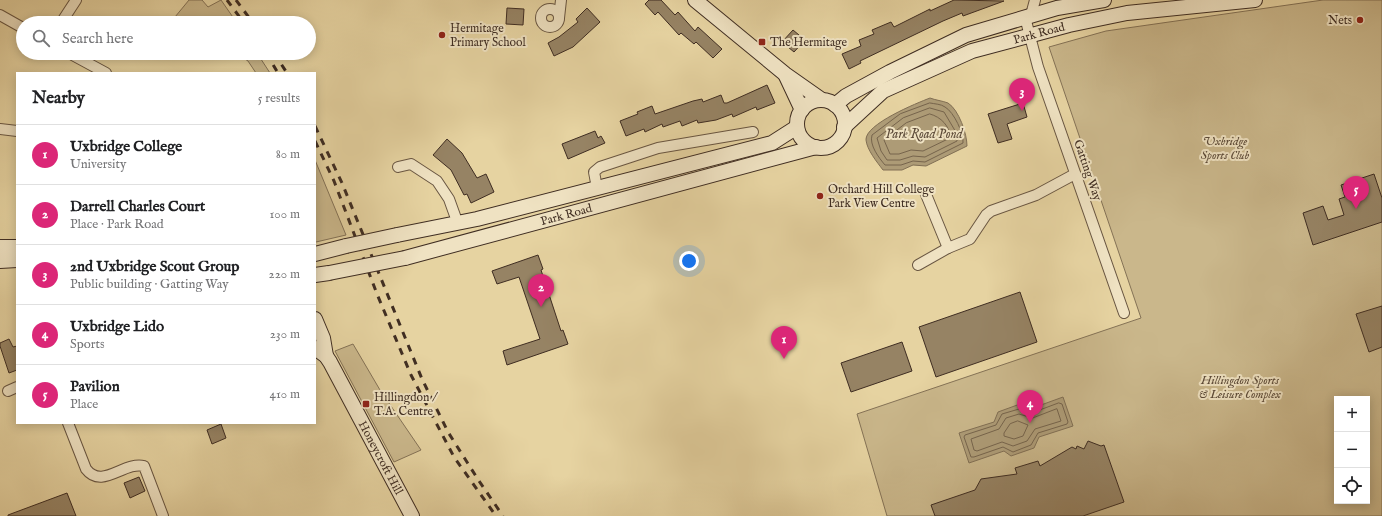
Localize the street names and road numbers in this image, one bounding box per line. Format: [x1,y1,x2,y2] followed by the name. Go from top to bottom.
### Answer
[1012,19,1067,48] street label: Park Road
[1070,138,1105,203] street label: Gatting Way
[539,201,594,229] street label: Park Road
[355,418,406,498] street label: Honeycroft Hill

